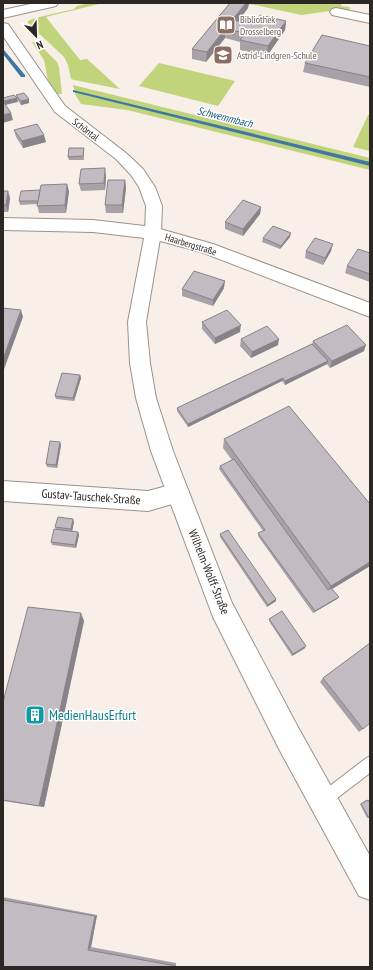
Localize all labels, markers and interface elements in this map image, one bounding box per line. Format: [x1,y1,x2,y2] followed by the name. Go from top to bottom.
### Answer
[240,13,281,38] place label: Bibliothek Drosselberg
[215,14,237,36] library icon: Bibliothek Drosselberg
[16,16,56,56] north arrow
[34,38,45,53] text: N
[212,44,234,66] school or university icon: Astrid-Lindgren-Schule
[237,49,317,62] place label: Astrid-Lindgren-Schule
[196,103,255,131] water label: Schwemmbach
[70,115,102,144] street label: Schöntal
[163,230,218,259] street label: Haarbergstraße
[41,486,141,507] street label: Gustav-Tauschek-Straße
[186,527,233,617] street label: Wilhelm-Wolff-Straße
[24,704,46,726] building icon: MedienHausErfurt
[49,706,136,724] place label: MedienHausErfurt

